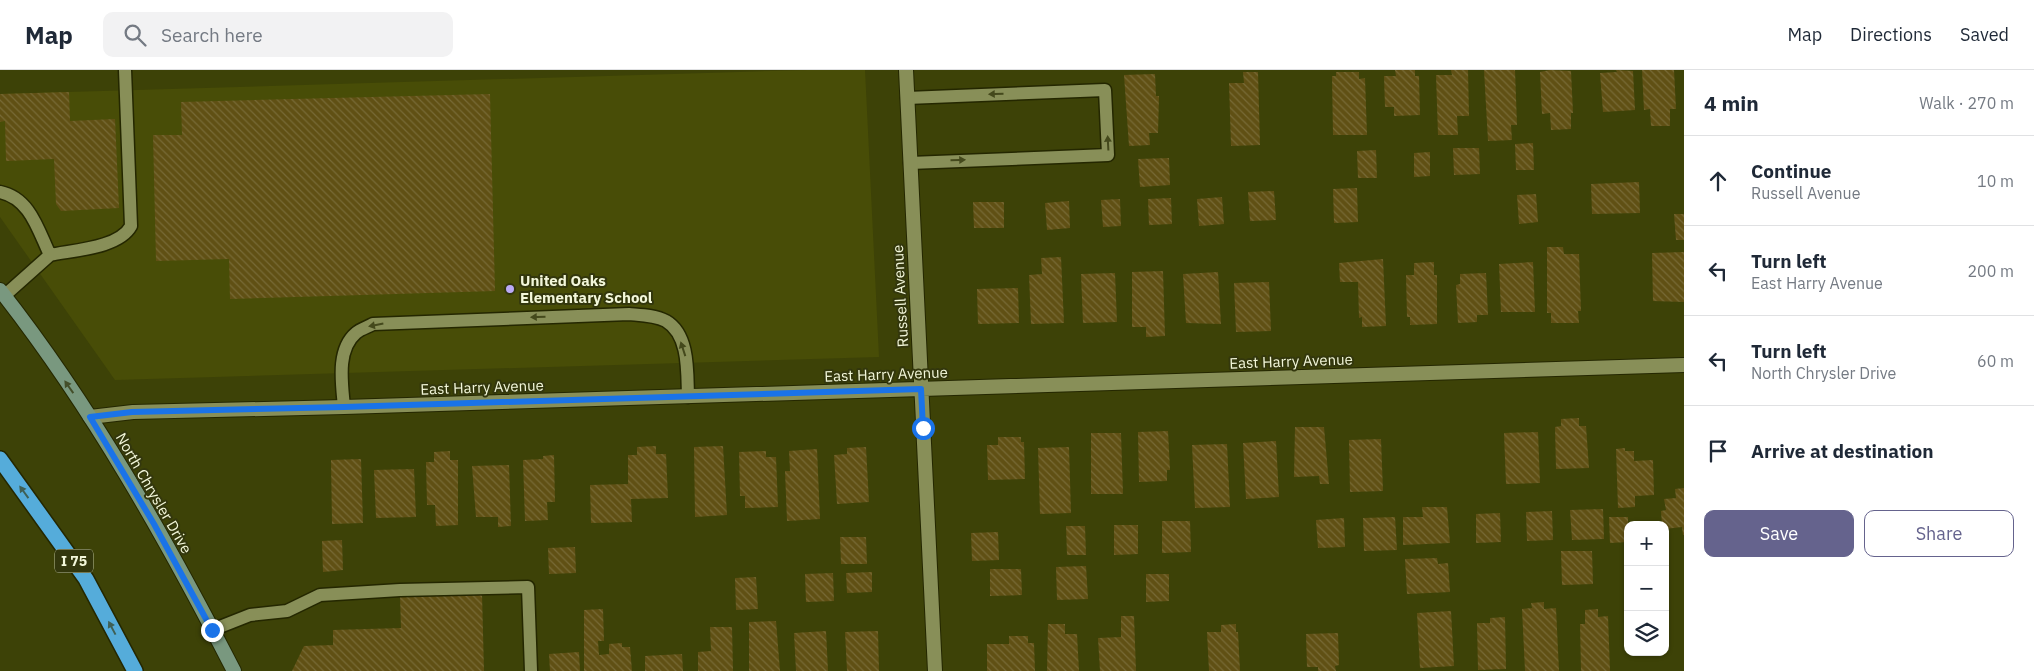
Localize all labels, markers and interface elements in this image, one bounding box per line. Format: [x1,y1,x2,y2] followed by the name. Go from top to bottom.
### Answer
[103,12,453,57] search box
[25,19,73,51] text: Map
[121,21,149,49] icon: search
[161,23,263,47] text: Search here
[1787,23,1822,46] text: Map
[1850,23,1932,46] text: Directions
[1960,23,2009,46] text: Saved
[1704,89,1759,117] text: 4 min
[988,91,1004,99] one-way arrow
[1919,93,2014,113] text: Walk · 270 m
[1103,134,1111,150] one-way arrow
[951,156,967,164] one-way arrow
[1751,159,1831,183] text: Continue
[1704,167,1732,195] icon: ahead
[1977,171,2014,191] text: 10 m
[1751,183,1860,203] text: Russell Avenue
[888,244,912,348] street label: Russell Avenue
[1751,249,1827,273] text: Turn left
[1704,257,1732,285] icon: left
[1967,261,2014,281] text: 200 m
[520,271,653,307] place label: United Oaks Elementary School
[1751,273,1883,293] text: East Harry Avenue
[504,283,516,295] marker: United Oaks Elementary School
[530,314,546,322] one-way arrow
[368,321,383,329] one-way arrow
[1751,339,1827,363] text: Turn left
[679,341,686,356] one-way arrow
[1704,347,1732,375] icon: left
[1229,349,1353,373] street label: East Harry Avenue
[1977,351,2014,371] text: 60 m
[824,362,948,386] street label: East Harry Avenue
[1751,363,1896,383] text: North Chrysler Drive
[420,375,544,399] street label: East Harry Avenue
[64,380,74,394] one-way arrow
[912,417,935,440] route start
[112,429,196,557] street label: North Chrysler Drive
[1704,437,1732,465] icon: arrive
[1751,439,1934,463] text: Arrive at destination
[19,485,29,499] one-way arrow
[1704,510,1854,557] button: Save
[1864,510,2014,557] button: Share
[1624,521,1669,656] map controls
[1624,521,1669,566] button: +
[55,550,93,572] road number: I 75
[1624,566,1669,611] button: −
[1624,611,1669,656] button: layers
[201,619,224,642] route end
[108,621,116,635] one-way arrow

